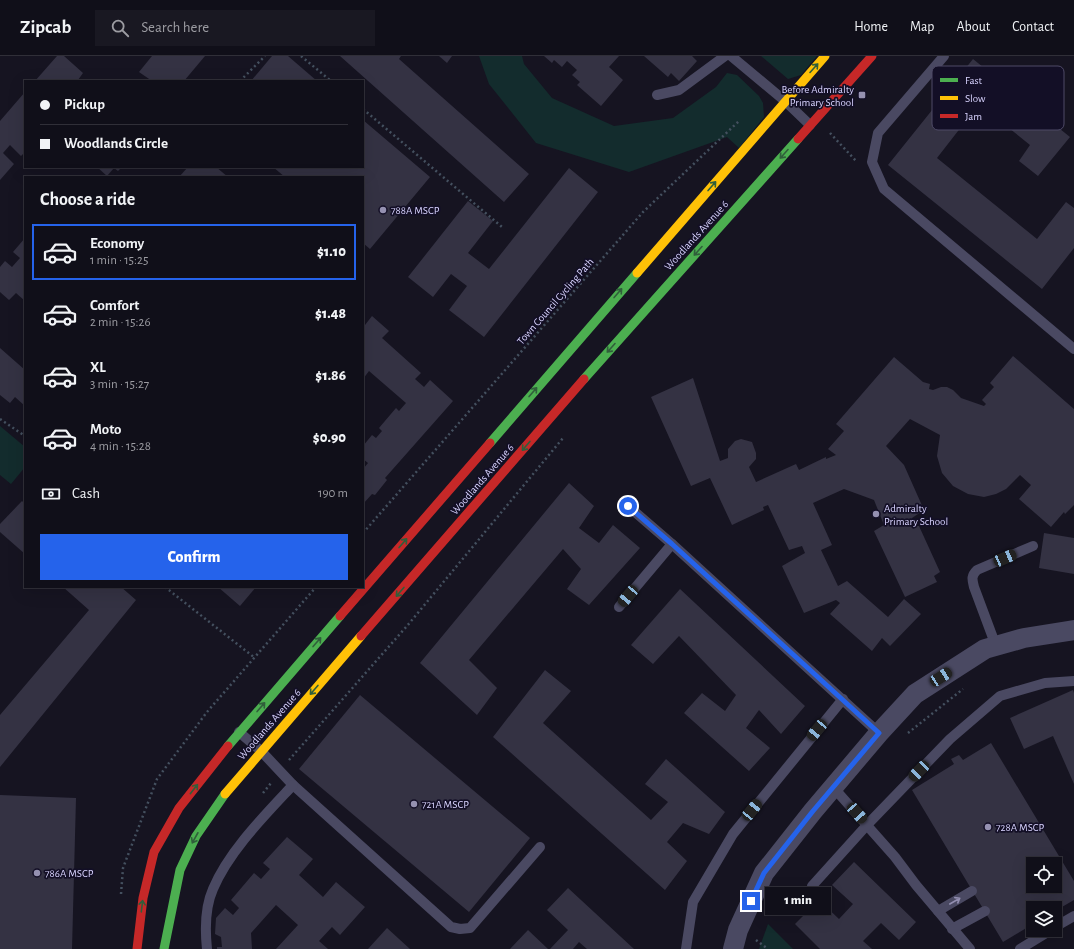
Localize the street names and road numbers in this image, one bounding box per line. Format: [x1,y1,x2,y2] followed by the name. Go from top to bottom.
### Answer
[662,198,731,272] street label: Woodlands Avenue 6
[515,256,596,347] street label: Town Council Cycling Path
[449,442,516,517] street label: Woodlands Avenue 6
[236,687,303,762] street label: Woodlands Avenue 6

